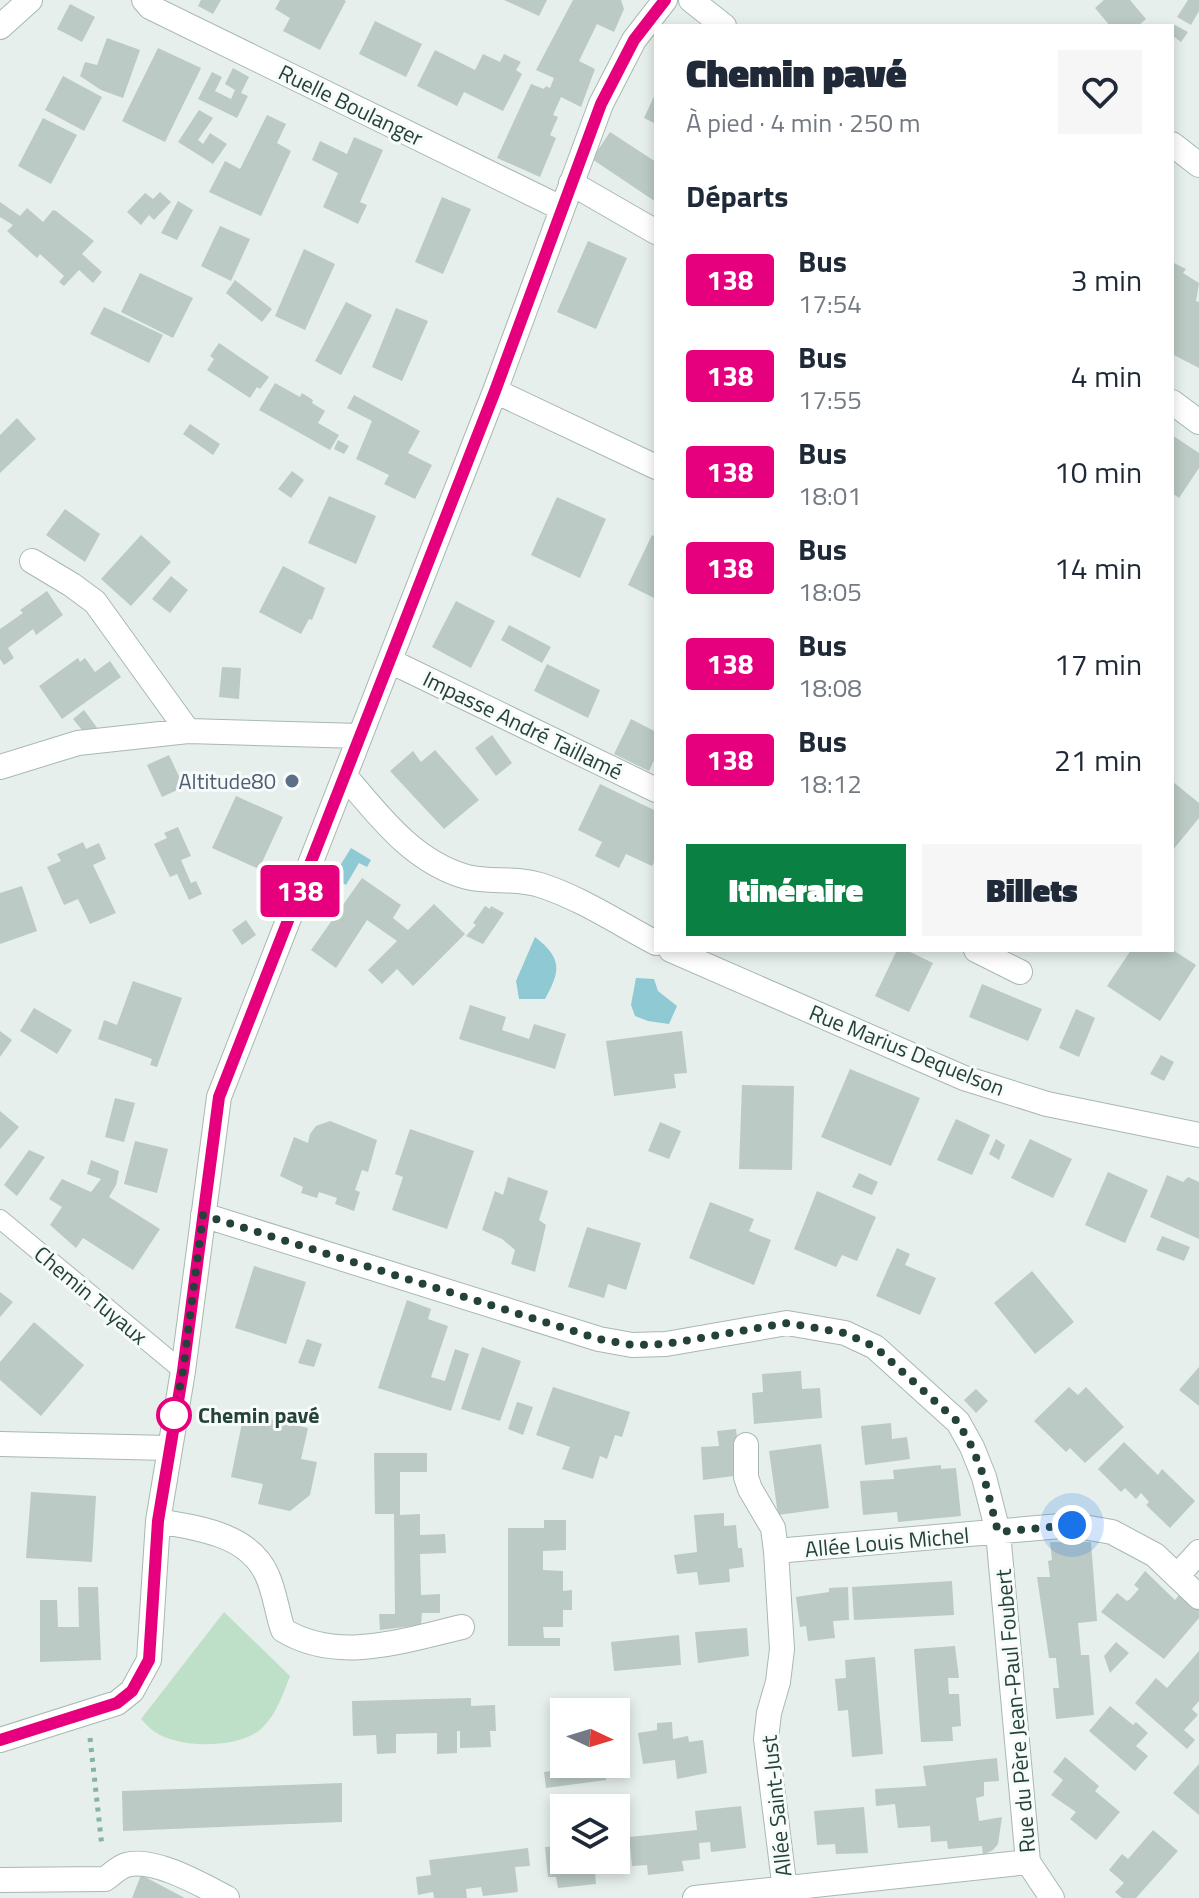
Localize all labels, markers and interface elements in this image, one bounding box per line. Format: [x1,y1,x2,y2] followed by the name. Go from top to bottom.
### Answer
[686,44,907,102] text: Chemin pavé
[1058,50,1142,134] button: heart
[273,55,429,155] street label: Ruelle Boulanger
[686,103,920,142] text: À pied · 4 min · 250 m
[686,173,788,219] text: Départs
[798,238,847,284] text: Bus
[1071,257,1142,303] text: 3 min
[706,258,754,301] text: 138
[798,284,862,323] text: 17:54
[798,334,847,380] text: Bus
[1071,353,1142,399] text: 4 min
[706,354,754,397] text: 138
[798,380,862,419] text: 17:55
[798,430,847,476] text: Bus
[1054,449,1142,495] text: 10 min
[706,450,754,493] text: 138
[798,476,862,515] text: 18:01
[798,526,847,572] text: Bus
[1054,545,1142,591] text: 14 min
[706,546,754,589] text: 138
[798,572,862,611] text: 18:05
[798,622,847,668] text: Bus
[1054,641,1142,687] text: 17 min
[706,642,754,685] text: 138
[417,662,629,788] street label: Impasse André Taillamé
[798,668,862,707] text: 18:08
[798,718,847,764] text: Bus
[1054,737,1142,783] text: 21 min
[706,738,754,781] text: 138
[178,764,276,798] place label: Altitude80
[798,764,862,803] text: 18:12
[283,772,301,790] marker: Altitude80
[686,844,906,936] button: Itinéraire
[922,844,1142,936] button: Billets
[254,865,346,917] line badge: 138
[276,869,324,912] text: 138
[804,995,1010,1105] street label: Rue Marius Dequelson
[27,1237,155,1353] street label: Chemin Tuyaux
[157,1398,191,1432] marker: Chemin pavé
[198,1398,320,1432] place label: Chemin pavé
[1052,1505,1092,1545] your location
[803,1518,971,1566] street label: Allée Louis Michel
[986,1568,1044,1854] street label: Rue du Père Jean-Paul Foubert
[550,1698,630,1778] north arrow
[550,1698,630,1874] map controls
[752,1733,800,1878] street label: Allée Saint-Just
[550,1794,630,1874] button: layers

